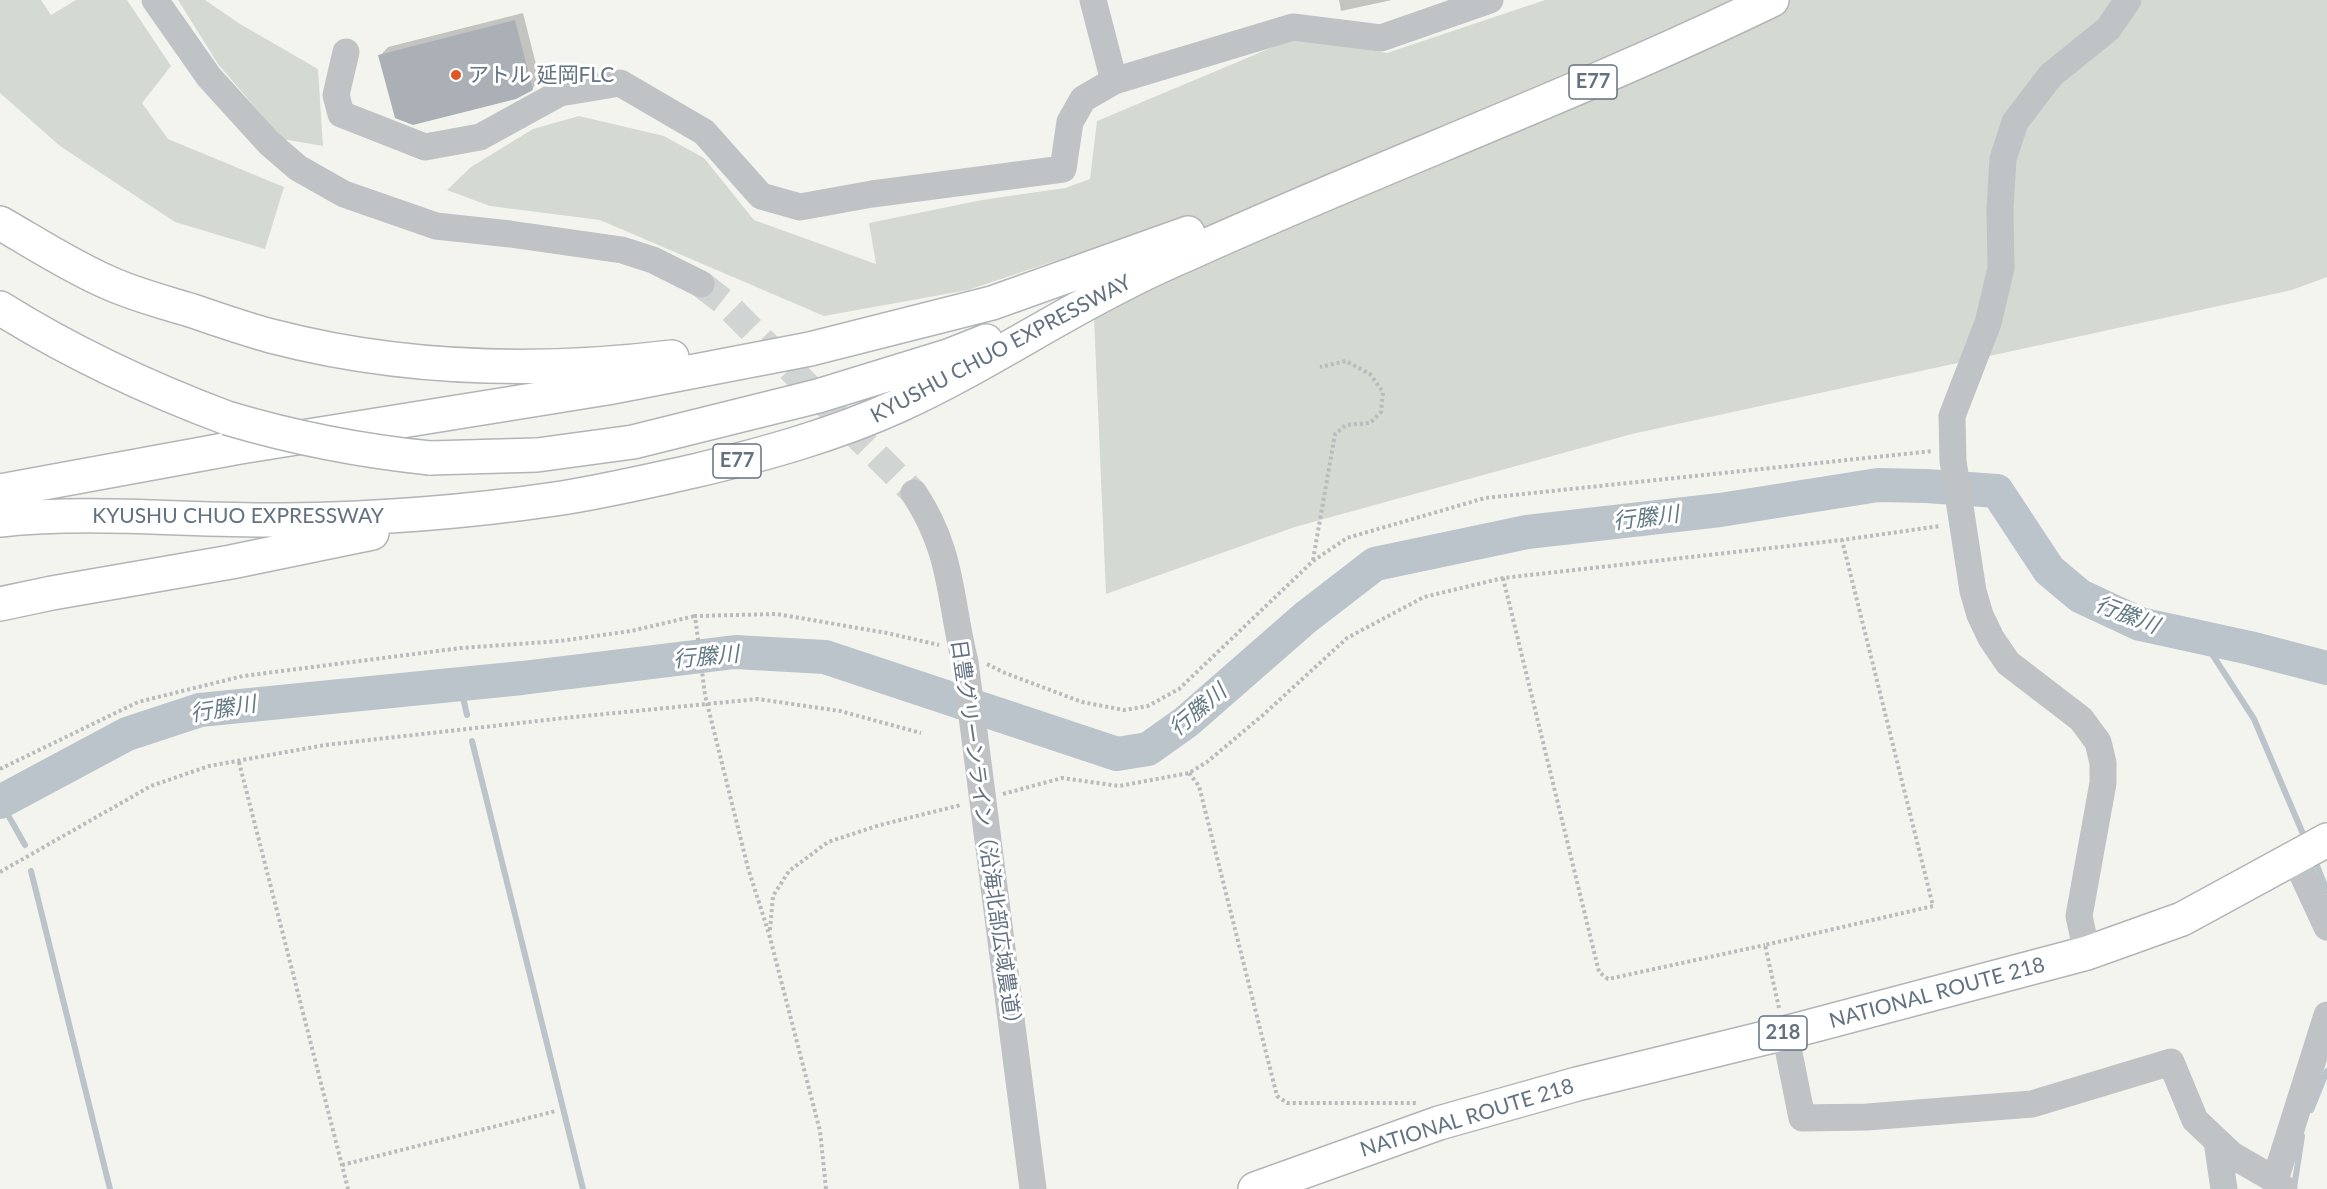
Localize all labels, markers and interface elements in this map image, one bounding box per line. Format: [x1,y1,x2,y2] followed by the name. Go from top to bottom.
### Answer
[468,62,614,88] place label: アトル 延岡FLC
[1569,65,1617,99] road number: E77
[449,68,463,82] marker: アトル 延岡FLC
[866,269,1136,429] street label: KYUSHU CHUO EXPRESSWAY
[713,444,761,478] road number: E77
[1612,501,1680,535] water label: 行縢川
[92,503,384,529] street label: KYUSHU CHUO EXPRESSWAY
[2091,591,2163,639] water label: 行縢川
[946,638,1026,1036] street label: 日豊グリーンライン（沿海北部広域農道）
[672,641,740,673] water label: 行縢川
[1164,679,1232,741] water label: 行縢川
[188,691,258,727] water label: 行縢川
[1827,952,2047,1034] street label: NATIONAL ROUTE 218
[1759,1016,1807,1050] road number: 218
[1357,1074,1577,1162] street label: NATIONAL ROUTE 218

